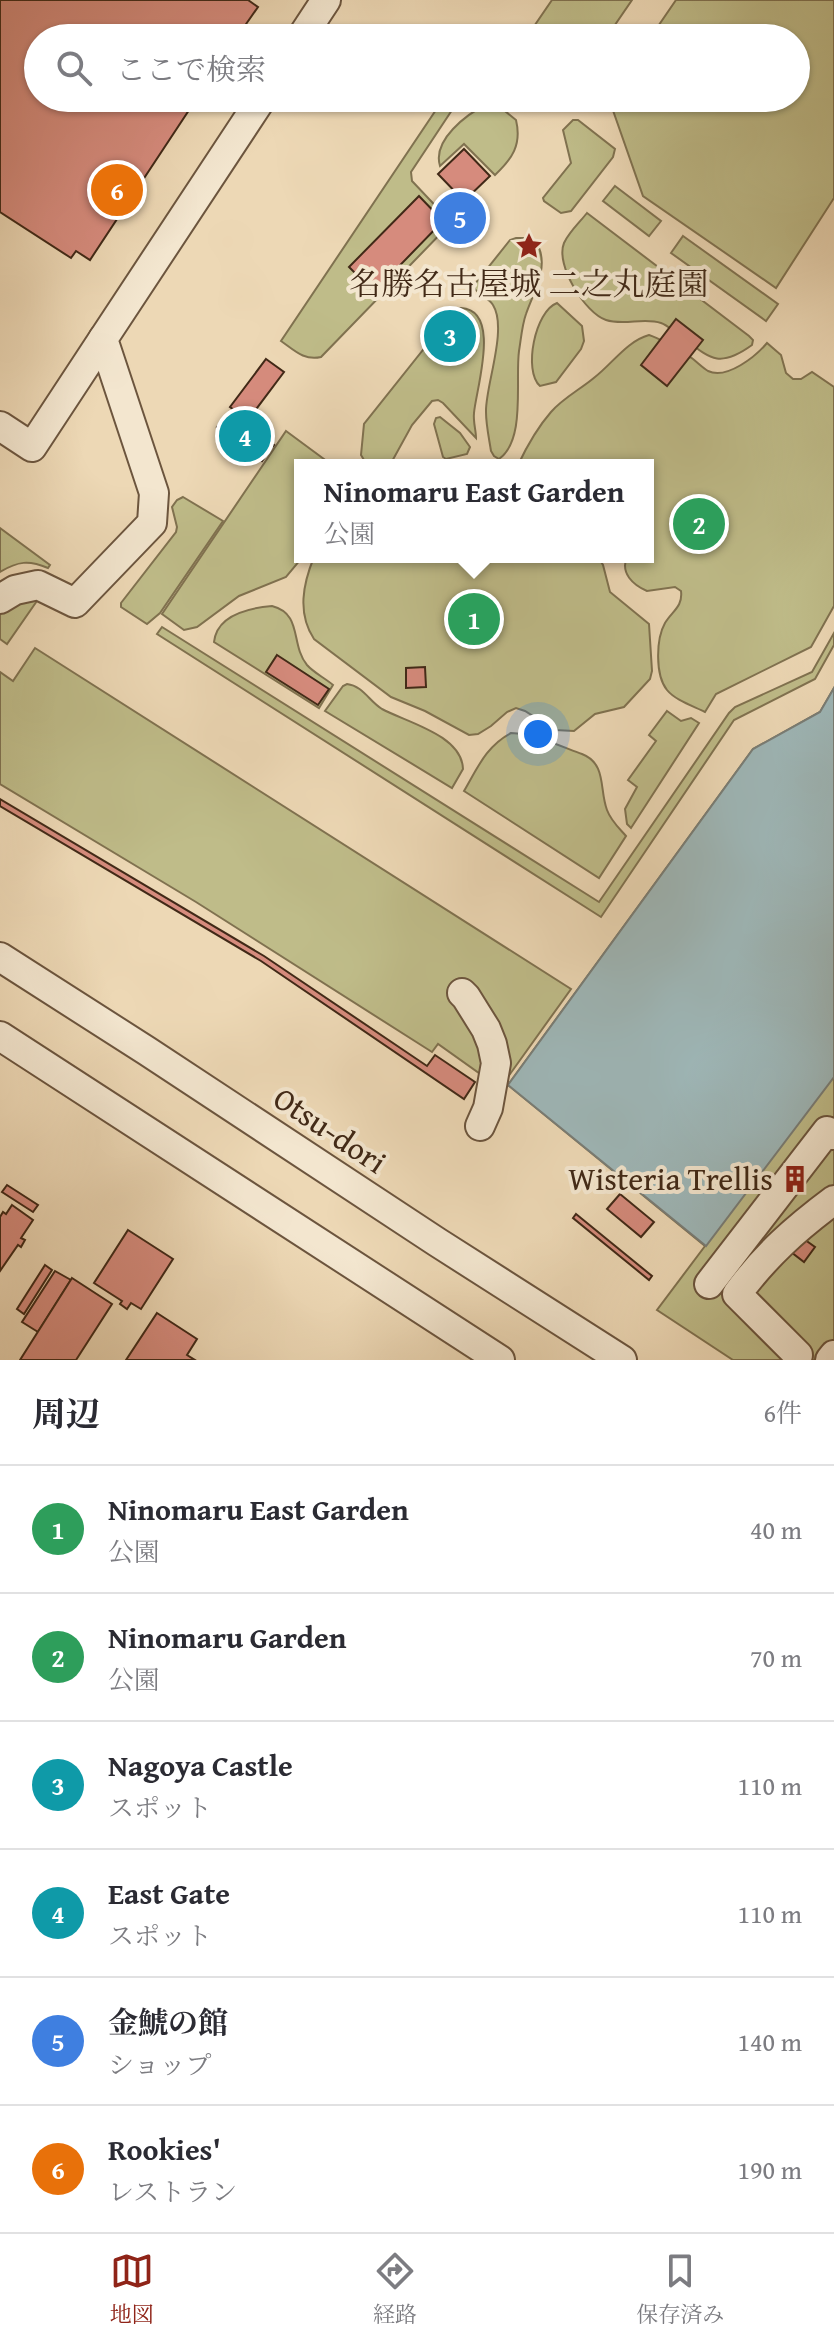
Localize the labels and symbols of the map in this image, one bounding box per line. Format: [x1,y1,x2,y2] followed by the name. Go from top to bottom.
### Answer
[91,160,143,220] pin: 6
[434,188,486,248] pin: 5
[514,231,544,261] place icon: 名勝名古屋城 二之丸庭園
[349,260,709,307] place label: 名勝名古屋城 二之丸庭園
[424,306,476,366] pin: 3
[219,406,271,466] pin: 4
[673,494,725,554] pin: 2
[448,589,500,649] pin: 1
[518,714,558,754] your location
[264,1075,396,1185] street label: Otsu-dori
[568,1155,773,1202] place label: Wisteria Trellis
[780,1164,810,1194] building icon: Wisteria Trellis

